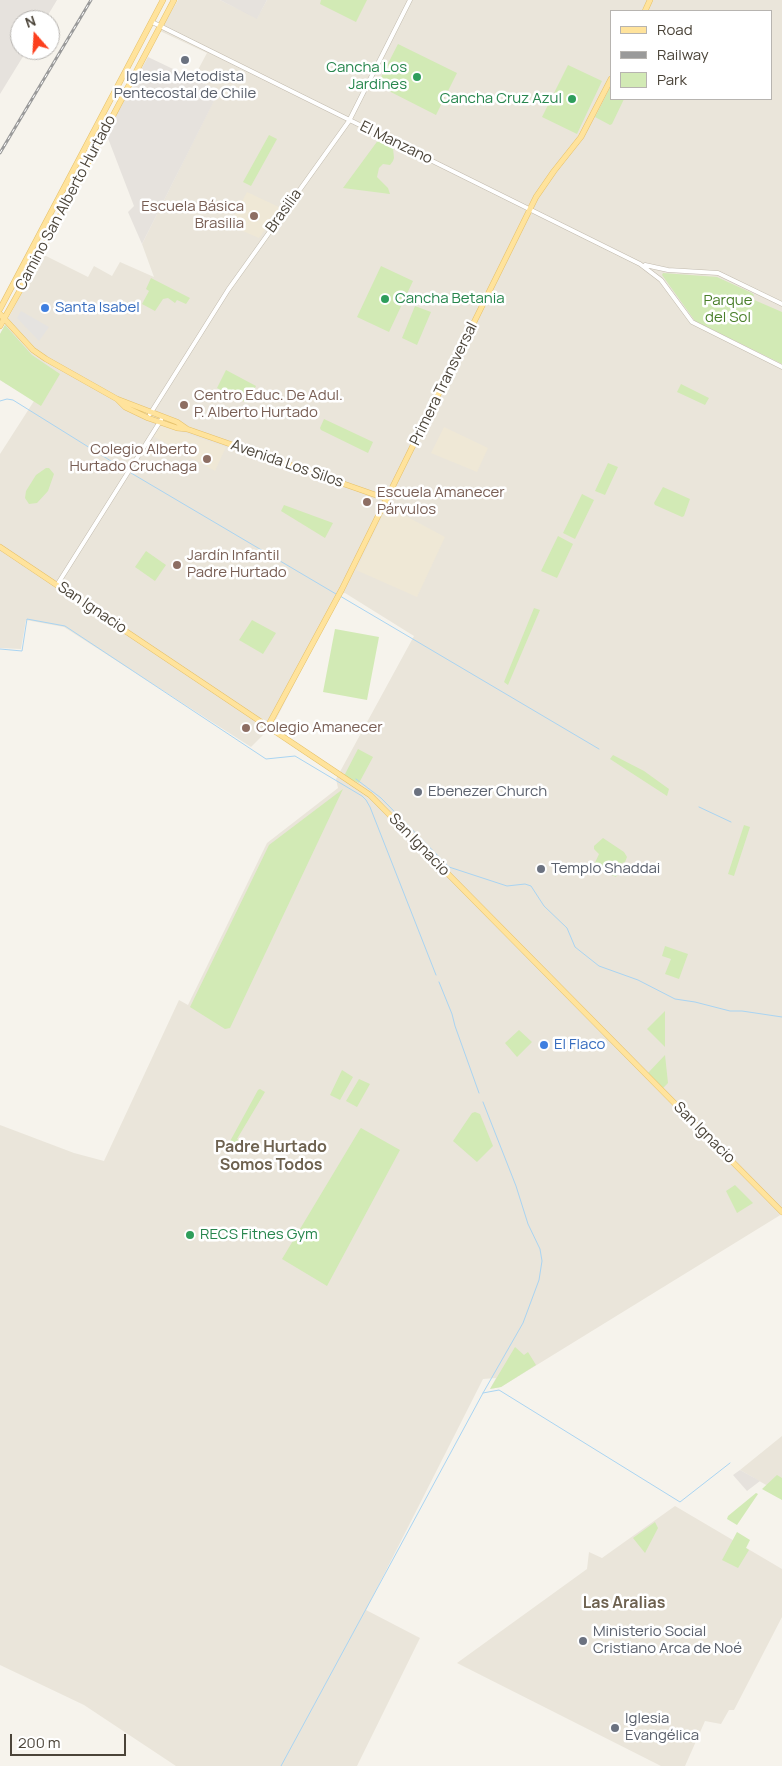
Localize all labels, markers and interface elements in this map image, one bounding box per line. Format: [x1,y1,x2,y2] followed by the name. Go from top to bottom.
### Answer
[10,10,60,60] north arrow
[610,10,772,100] legend
[22,11,38,32] text: N
[657,19,693,40] text: Road
[657,44,709,65] text: Railway
[179,54,191,66] marker: Iglesia Metodista Pentecostal de Chile
[326,59,407,94] place label: Cancha Los Jardines
[114,68,256,103] place label: Iglesia Metodista Pentecostal de Chile
[657,69,687,90] text: Park
[411,71,423,83] marker: Cancha Los Jardines
[440,90,562,108] place label: Cancha Cruz Azul
[566,93,578,105] marker: Cancha Cruz Azul
[12,112,120,294] street label: Camino San Alberto Hurtado
[357,118,435,168] street label: El Manzano
[262,186,306,236] street label: Brasilia
[141,198,244,233] place label: Escuela Básica Brasilia
[248,210,260,222] marker: Escuela Básica Brasilia
[395,290,505,308] place label: Cancha Betania
[703,292,753,327] park label: Parque del Sol
[379,293,391,305] marker: Cancha Betania
[55,299,140,317] place label: Santa Isabel
[39,302,51,314] marker: Santa Isabel
[406,319,482,449] street label: Primera Transversal
[194,387,343,422] place label: Centro Educ. De Adul. P. Alberto Hurtado
[178,399,190,411] marker: Centro Educ. De Adul. P. Alberto Hurtado
[228,436,346,492] street label: Avenida Los Silos
[70,441,197,476] place label: Colegio Alberto Hurtado Cruchaga
[201,453,213,465] marker: Colegio Alberto Hurtado Cruchaga
[377,484,505,519] place label: Escuela Amanecer Párvulos
[361,496,373,508] marker: Escuela Amanecer Párvulos
[187,547,287,582] place label: Jardín Infantil Padre Hurtado
[171,559,183,571] marker: Jardín Infantil Padre Hurtado
[54,578,130,638] street label: San Ignacio
[256,719,383,737] place label: Colegio Amanecer
[240,722,252,734] marker: Colegio Amanecer
[428,783,547,801] place label: Ebenezer Church
[412,786,424,798] marker: Ebenezer Church
[385,810,453,880] street label: San Ignacio
[551,860,660,878] place label: Templo Shaddai
[535,863,547,875] marker: Templo Shaddai
[554,1036,605,1054] place label: El Flaco
[538,1039,550,1051] marker: El Flaco
[670,1099,738,1167] street label: San Ignacio
[215,1138,327,1176] district label: Padre Hurtado Somos Todos
[200,1226,318,1244] place label: RECS Fitnes Gym
[184,1229,196,1241] marker: RECS Fitnes Gym
[583,1594,665,1614] district label: Las Aralias
[593,1623,742,1658] place label: Ministerio Social Cristiano Arca de Noé
[577,1635,589,1647] marker: Ministerio Social Cristiano Arca de Noé
[625,1710,699,1745] place label: Iglesia Evangélica
[609,1722,621,1734] marker: Iglesia Evangélica
[12,1724,129,1756] scale bar
[18,1732,61,1753] text: 200 m

